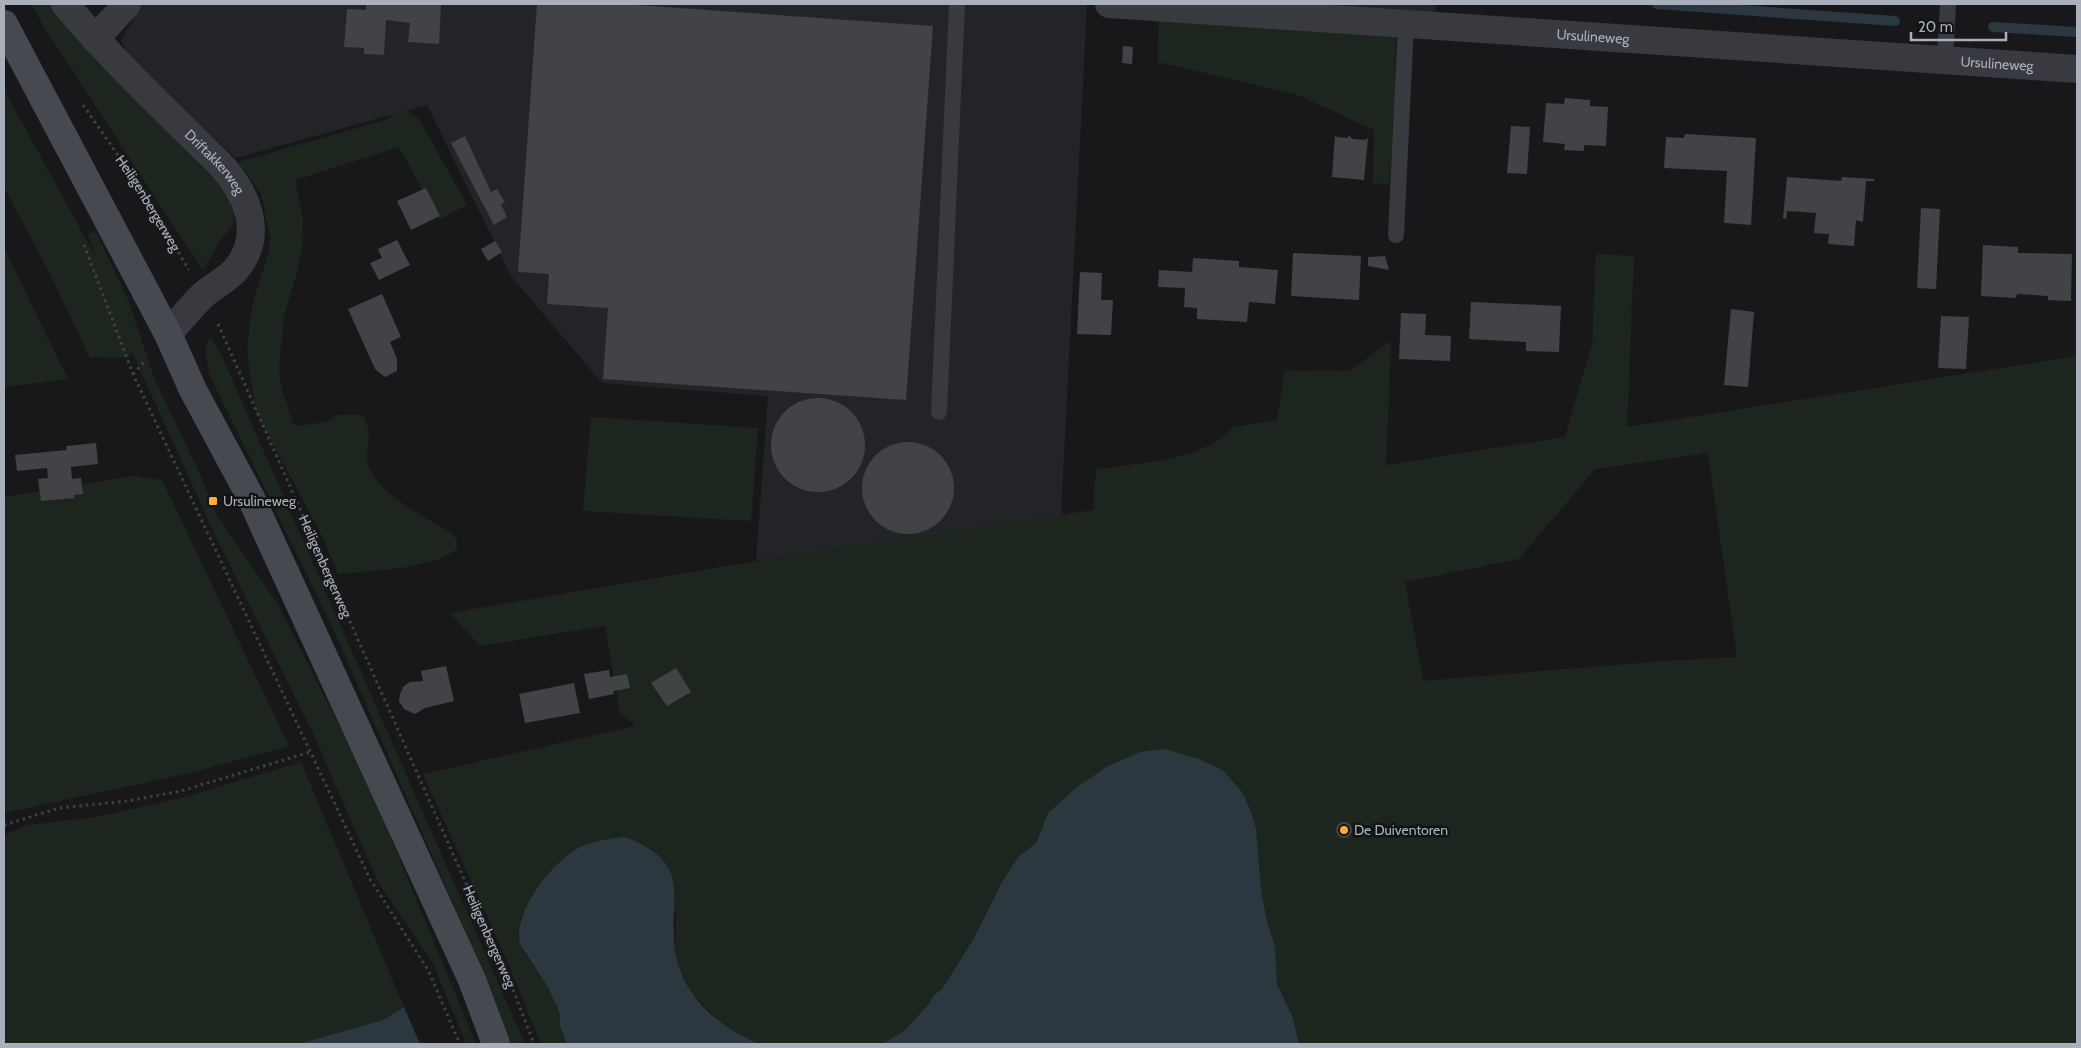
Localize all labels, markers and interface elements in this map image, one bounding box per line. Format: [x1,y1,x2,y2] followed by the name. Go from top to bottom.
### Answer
[1911,10,2006,42] scale bar
[1918,18,1953,36] text: 20 m
[1556,25,1631,48] street label: Ursulineweg
[1960,52,2035,75] street label: Ursulineweg
[181,126,249,198] street label: Driftakkerweg
[112,151,185,256] street label: Heiligenbergerweg
[223,492,297,510] place label: Ursulineweg
[207,495,219,507] marker: Ursulineweg
[295,512,356,621] street label: Heiligenbergerweg
[1354,821,1448,839] place label: De Duiventoren
[1338,824,1350,836] marker: De Duiventoren
[459,882,521,991] street label: Heiligenbergerweg

